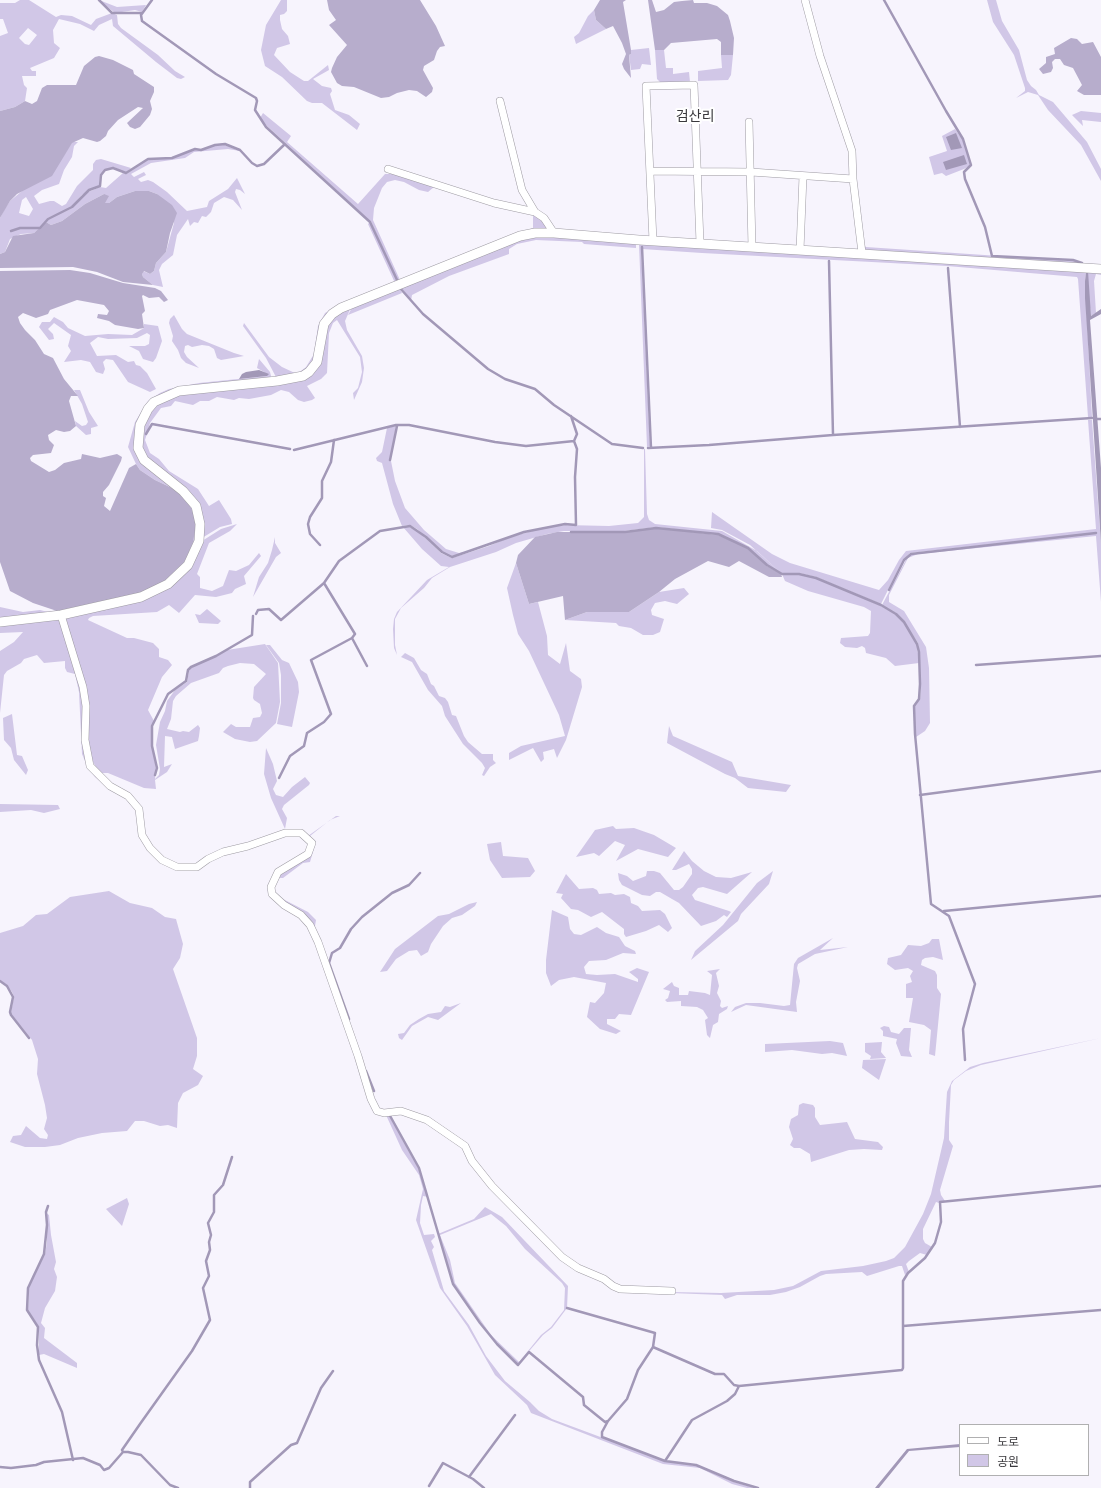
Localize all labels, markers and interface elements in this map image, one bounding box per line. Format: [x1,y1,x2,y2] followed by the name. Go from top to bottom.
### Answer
[676,109,714,125] district label: 검산리
[959,1424,1089,1476] legend
[997,1435,1019,1449] text: 도로
[997,1455,1019,1469] text: 공원

